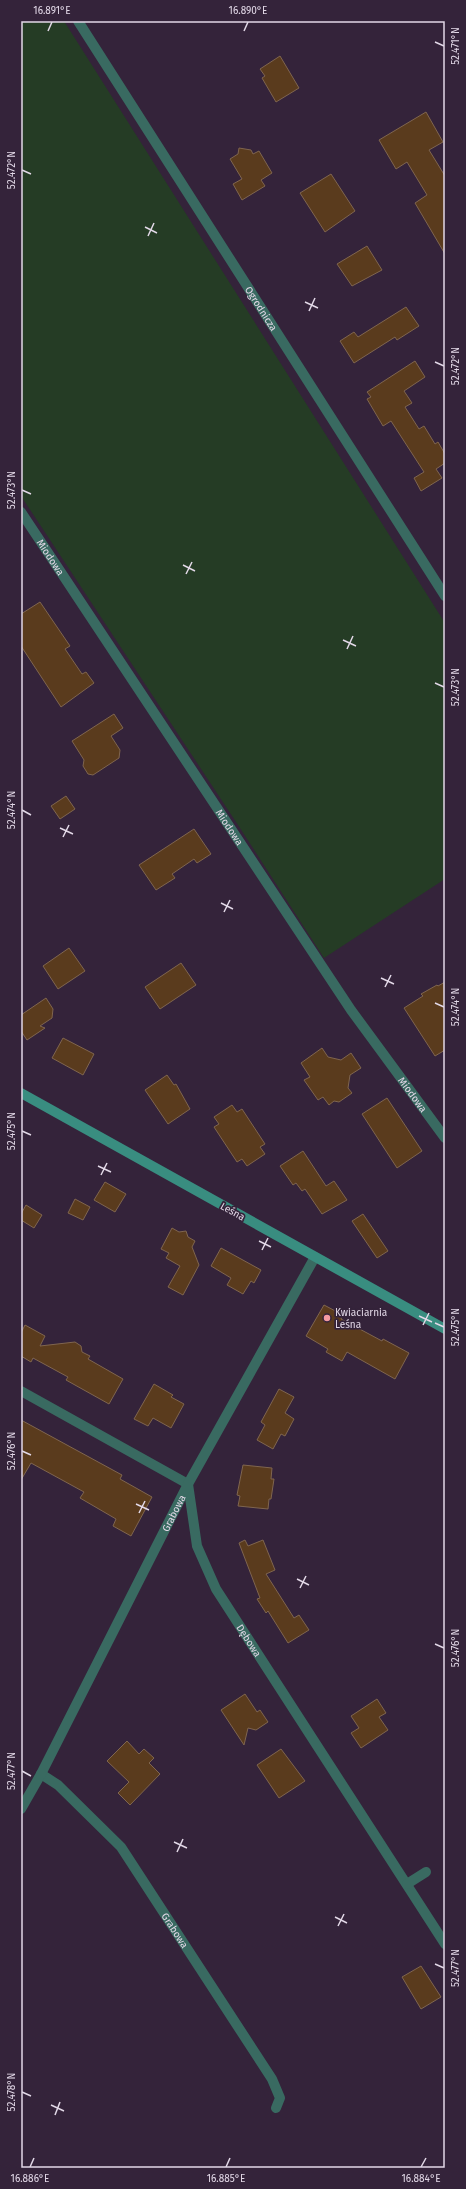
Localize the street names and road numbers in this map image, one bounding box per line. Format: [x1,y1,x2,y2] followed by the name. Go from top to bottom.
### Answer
[242,284,279,334] street label: Ogrodnicza
[34,537,66,578] street label: Miodowa
[213,807,245,848] street label: Miodowa
[395,1075,429,1115] street label: Miodowa
[218,1200,247,1223] street label: Leśna
[160,1493,189,1534] street label: Grabowa
[233,1622,263,1659] street label: Dębowa
[159,1911,190,1951] street label: Grabowa

